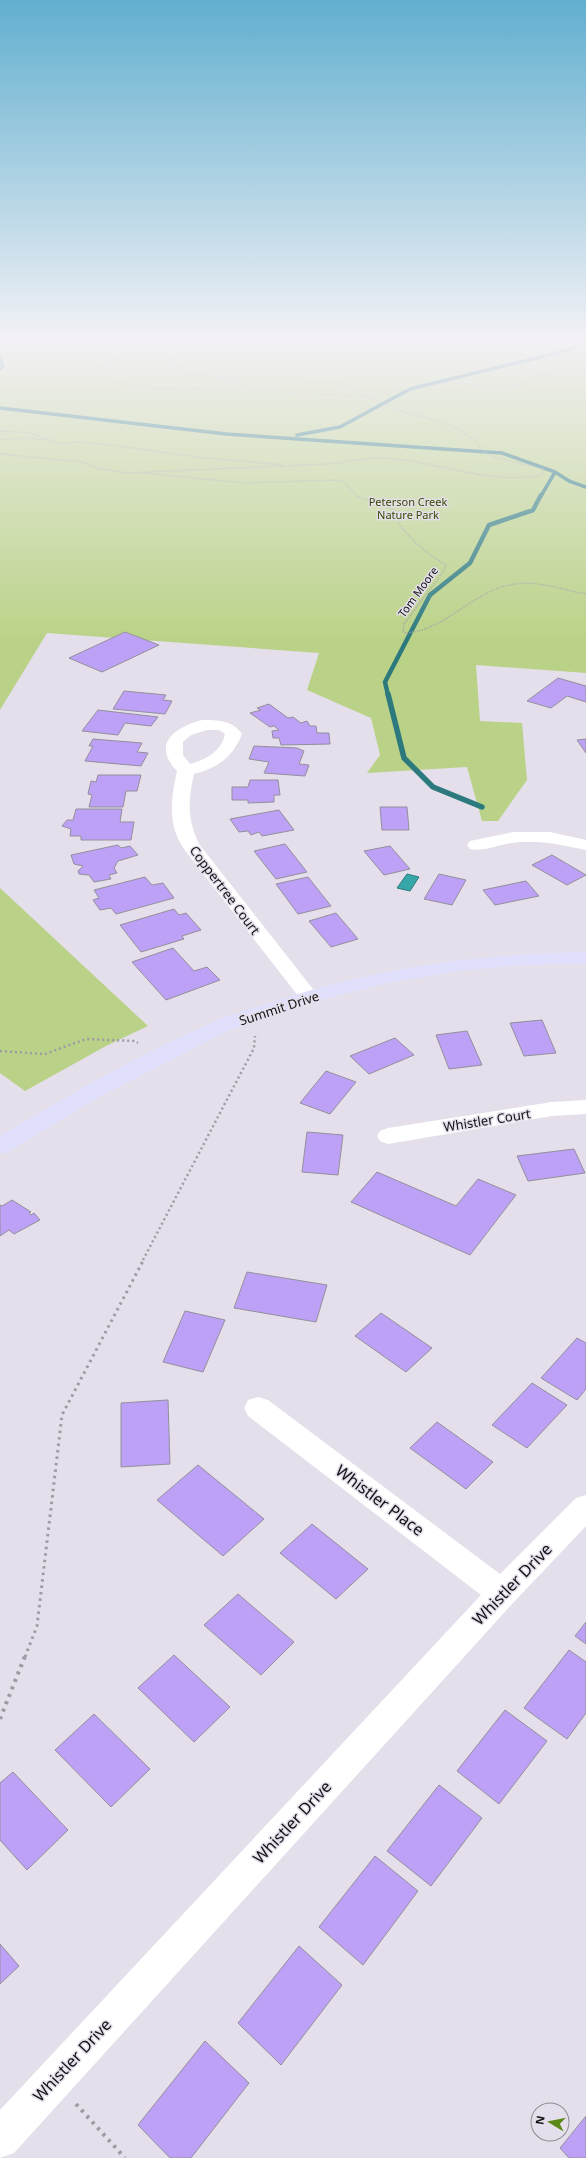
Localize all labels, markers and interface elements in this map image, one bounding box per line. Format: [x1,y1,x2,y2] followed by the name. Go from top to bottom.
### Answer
[369,494,447,522] park label: Peterson Creek Nature Park
[394,563,441,620] street label: Tom Moore
[186,842,265,938] street label: Coppertree Court
[237,987,321,1029] street label: Summit Drive
[442,1104,532,1136] street label: Whistler Court
[331,1459,429,1541] street label: Whistler Place
[467,1538,557,1630] street label: Whistler Drive
[248,1776,336,1868] street label: Whistler Drive
[28,2014,116,2106] street label: Whistler Drive
[530,2102,570,2142] north arrow
[531,2114,548,2126] text: N

